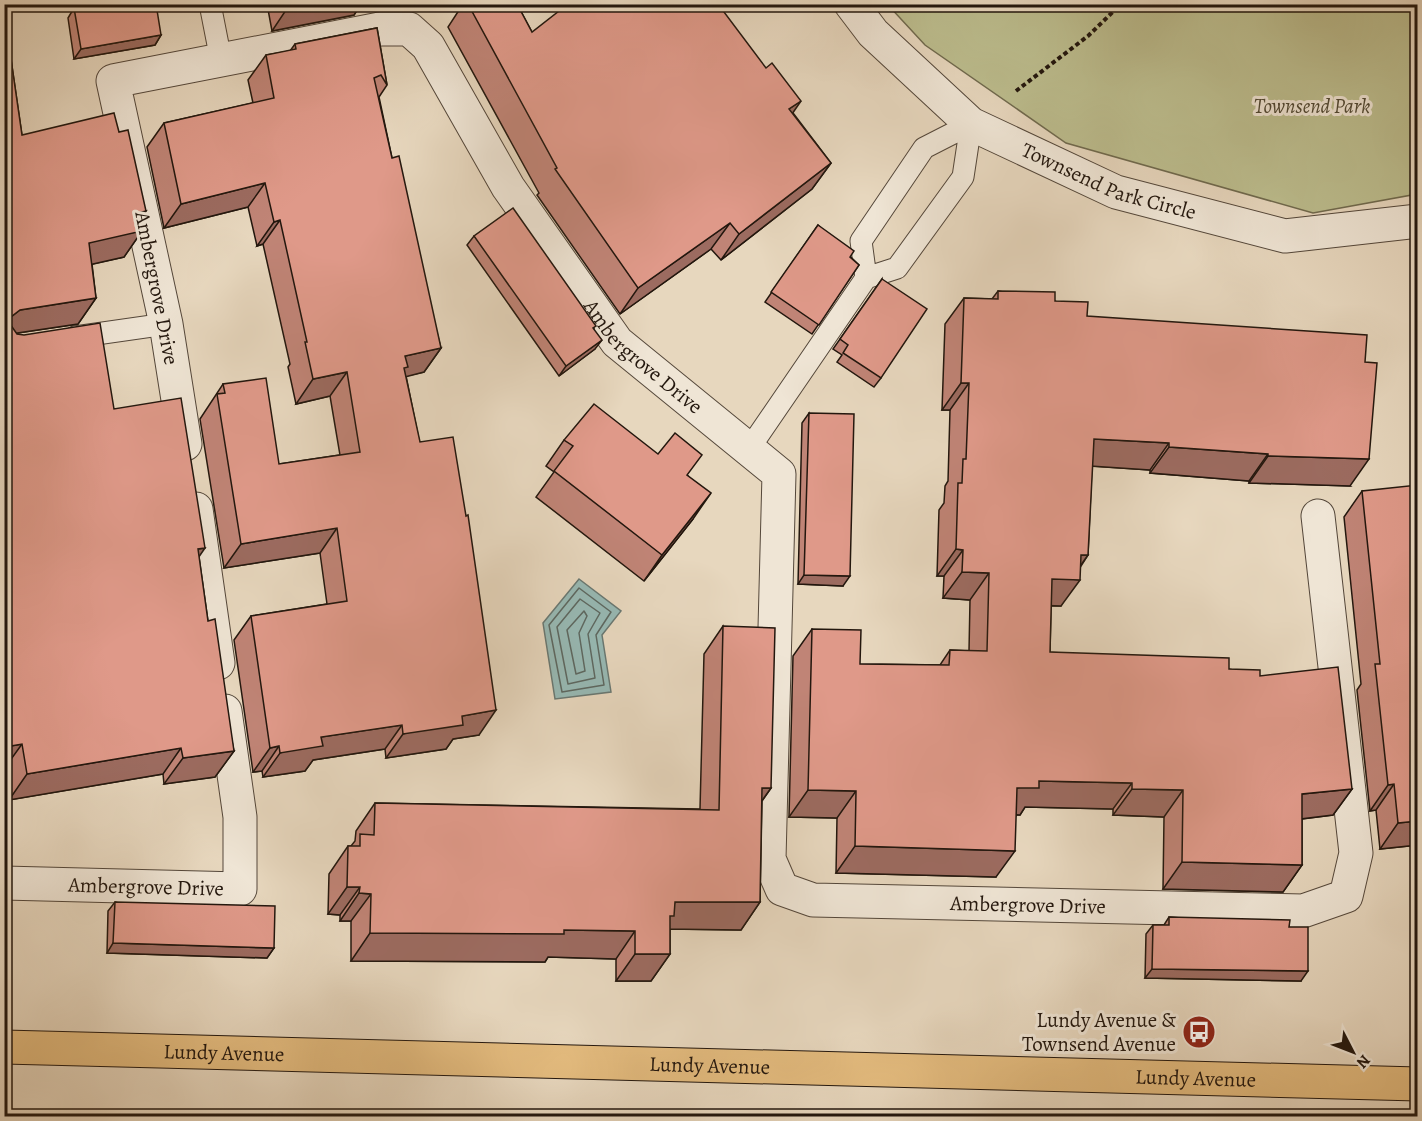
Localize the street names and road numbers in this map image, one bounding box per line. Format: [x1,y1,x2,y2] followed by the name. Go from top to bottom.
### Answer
[1017,136,1199,226] street label: Townsend Park Circle
[128,208,186,367] street label: Ambergrove Drive
[577,293,708,420] street label: Ambergrove Drive
[67,871,224,903] street label: Ambergrove Drive
[949,889,1106,921] street label: Ambergrove Drive
[163,1037,285,1068] street label: Lundy Avenue
[649,1050,771,1081] street label: Lundy Avenue
[1135,1063,1256,1094] street label: Lundy Avenue

